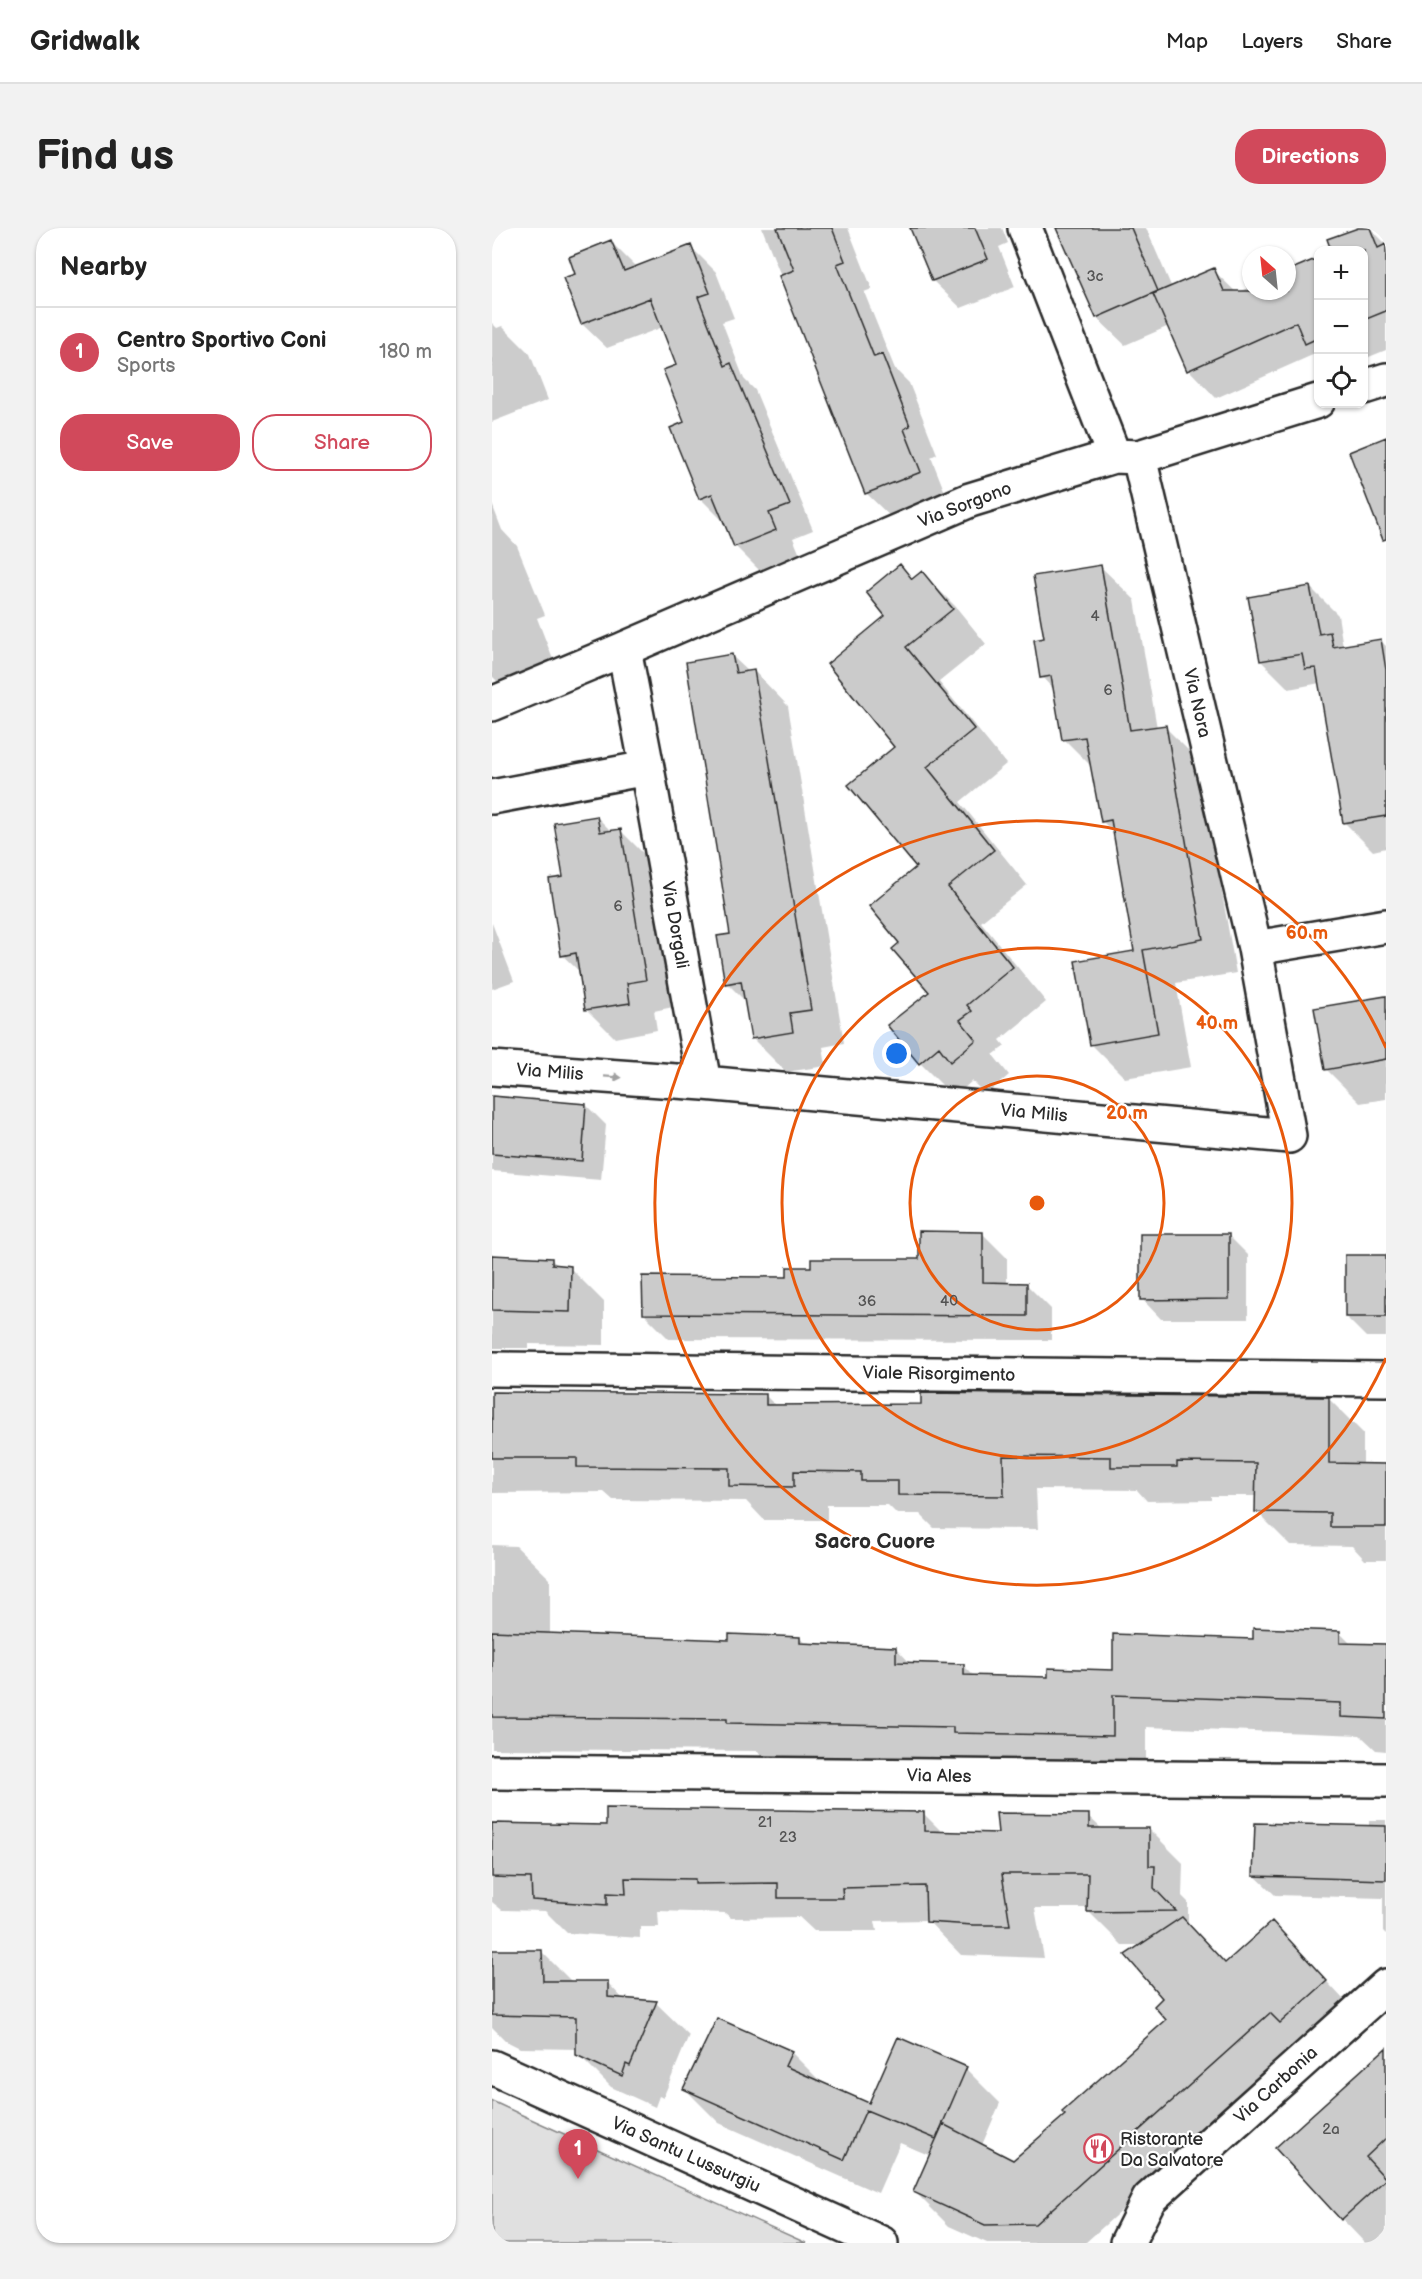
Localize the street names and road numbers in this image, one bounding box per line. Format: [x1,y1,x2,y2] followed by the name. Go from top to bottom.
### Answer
[915,478,1015,532] street label: Via Sorgono
[1179,666,1215,740] street label: Via Nora
[657,880,693,970] street label: Via Dorgali
[516,1059,584,1085] street label: Via Milis
[1000,1100,1069,1126] street label: Via Milis
[862,1362,1016,1386] street label: Viale Risorgimento
[906,1765,972,1787] street label: Via Ales
[1230,2042,1322,2128] street label: Via Carbonia
[608,2113,764,2197] street label: Via Santu Lussurgiu

